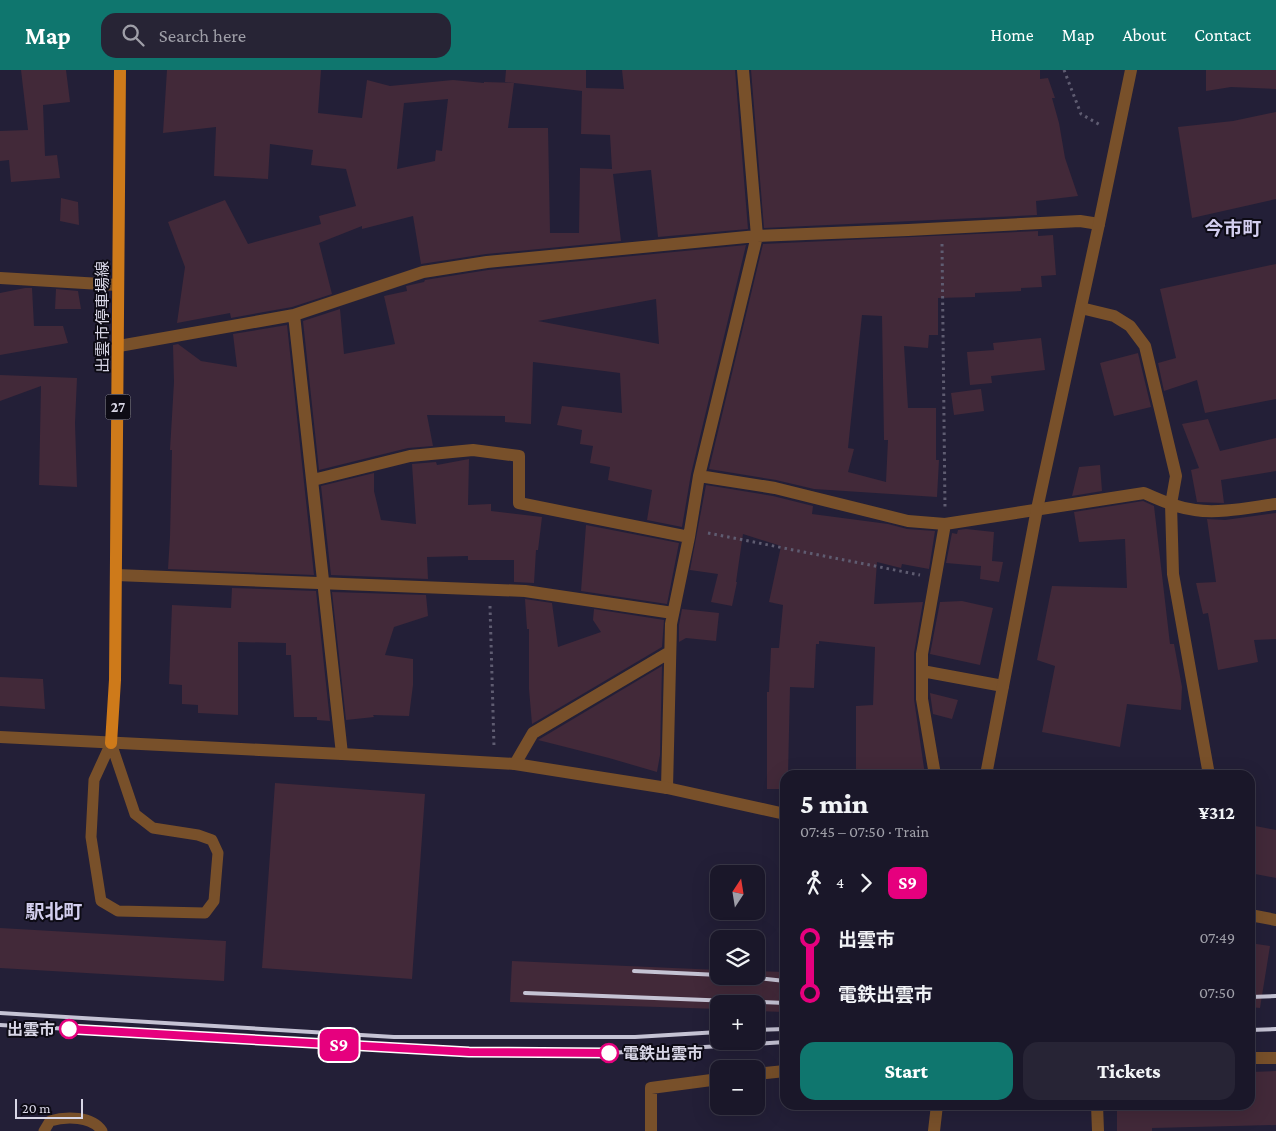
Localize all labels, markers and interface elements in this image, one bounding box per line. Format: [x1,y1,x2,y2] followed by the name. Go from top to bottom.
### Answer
[101,13,451,58] search box
[119,21,147,49] icon: search
[25,22,71,49] text: Map
[159,25,246,46] text: Search here
[991,25,1034,45] text: Home
[1062,25,1094,45] text: Map
[1122,25,1166,45] text: About
[1194,25,1251,45] text: Contact
[1204,218,1262,239] district label: 今市町
[94,261,111,373] street label: 出雲市停車場線
[106,394,130,420] road number: 27
[800,788,868,819] text: 5 min
[1199,802,1235,823] text: ¥312
[800,823,929,840] text: 07:45 – 07:50 · Train
[710,865,765,920] north arrow
[710,865,765,1115] map controls
[800,869,828,897] icon: walk
[852,869,880,897] icon: forward
[898,873,917,893] text: S9
[836,874,844,891] text: 4
[25,901,83,922] district label: 駅北町
[838,929,895,950] text: 出雲市
[1199,929,1235,946] text: 07:49
[710,930,765,985] button: layers
[838,984,933,1005] text: 電鉄出雲市
[1199,984,1235,1001] text: 07:50
[710,995,765,1050] button: +
[59,1019,79,1039] marker: 出雲市
[7,1021,55,1038] place label: 出雲市
[316,1029,362,1061] line badge: S9
[330,1035,348,1055] text: S9
[800,1042,1013,1100] button: Start
[1023,1042,1235,1100] button: Tickets
[599,1043,619,1063] marker: 電鉄出雲市
[623,1044,703,1062] place label: 電鉄出雲市
[710,1060,765,1115] button: −
[15,1096,82,1119] scale bar
[22,1100,50,1116] text: 20 m

